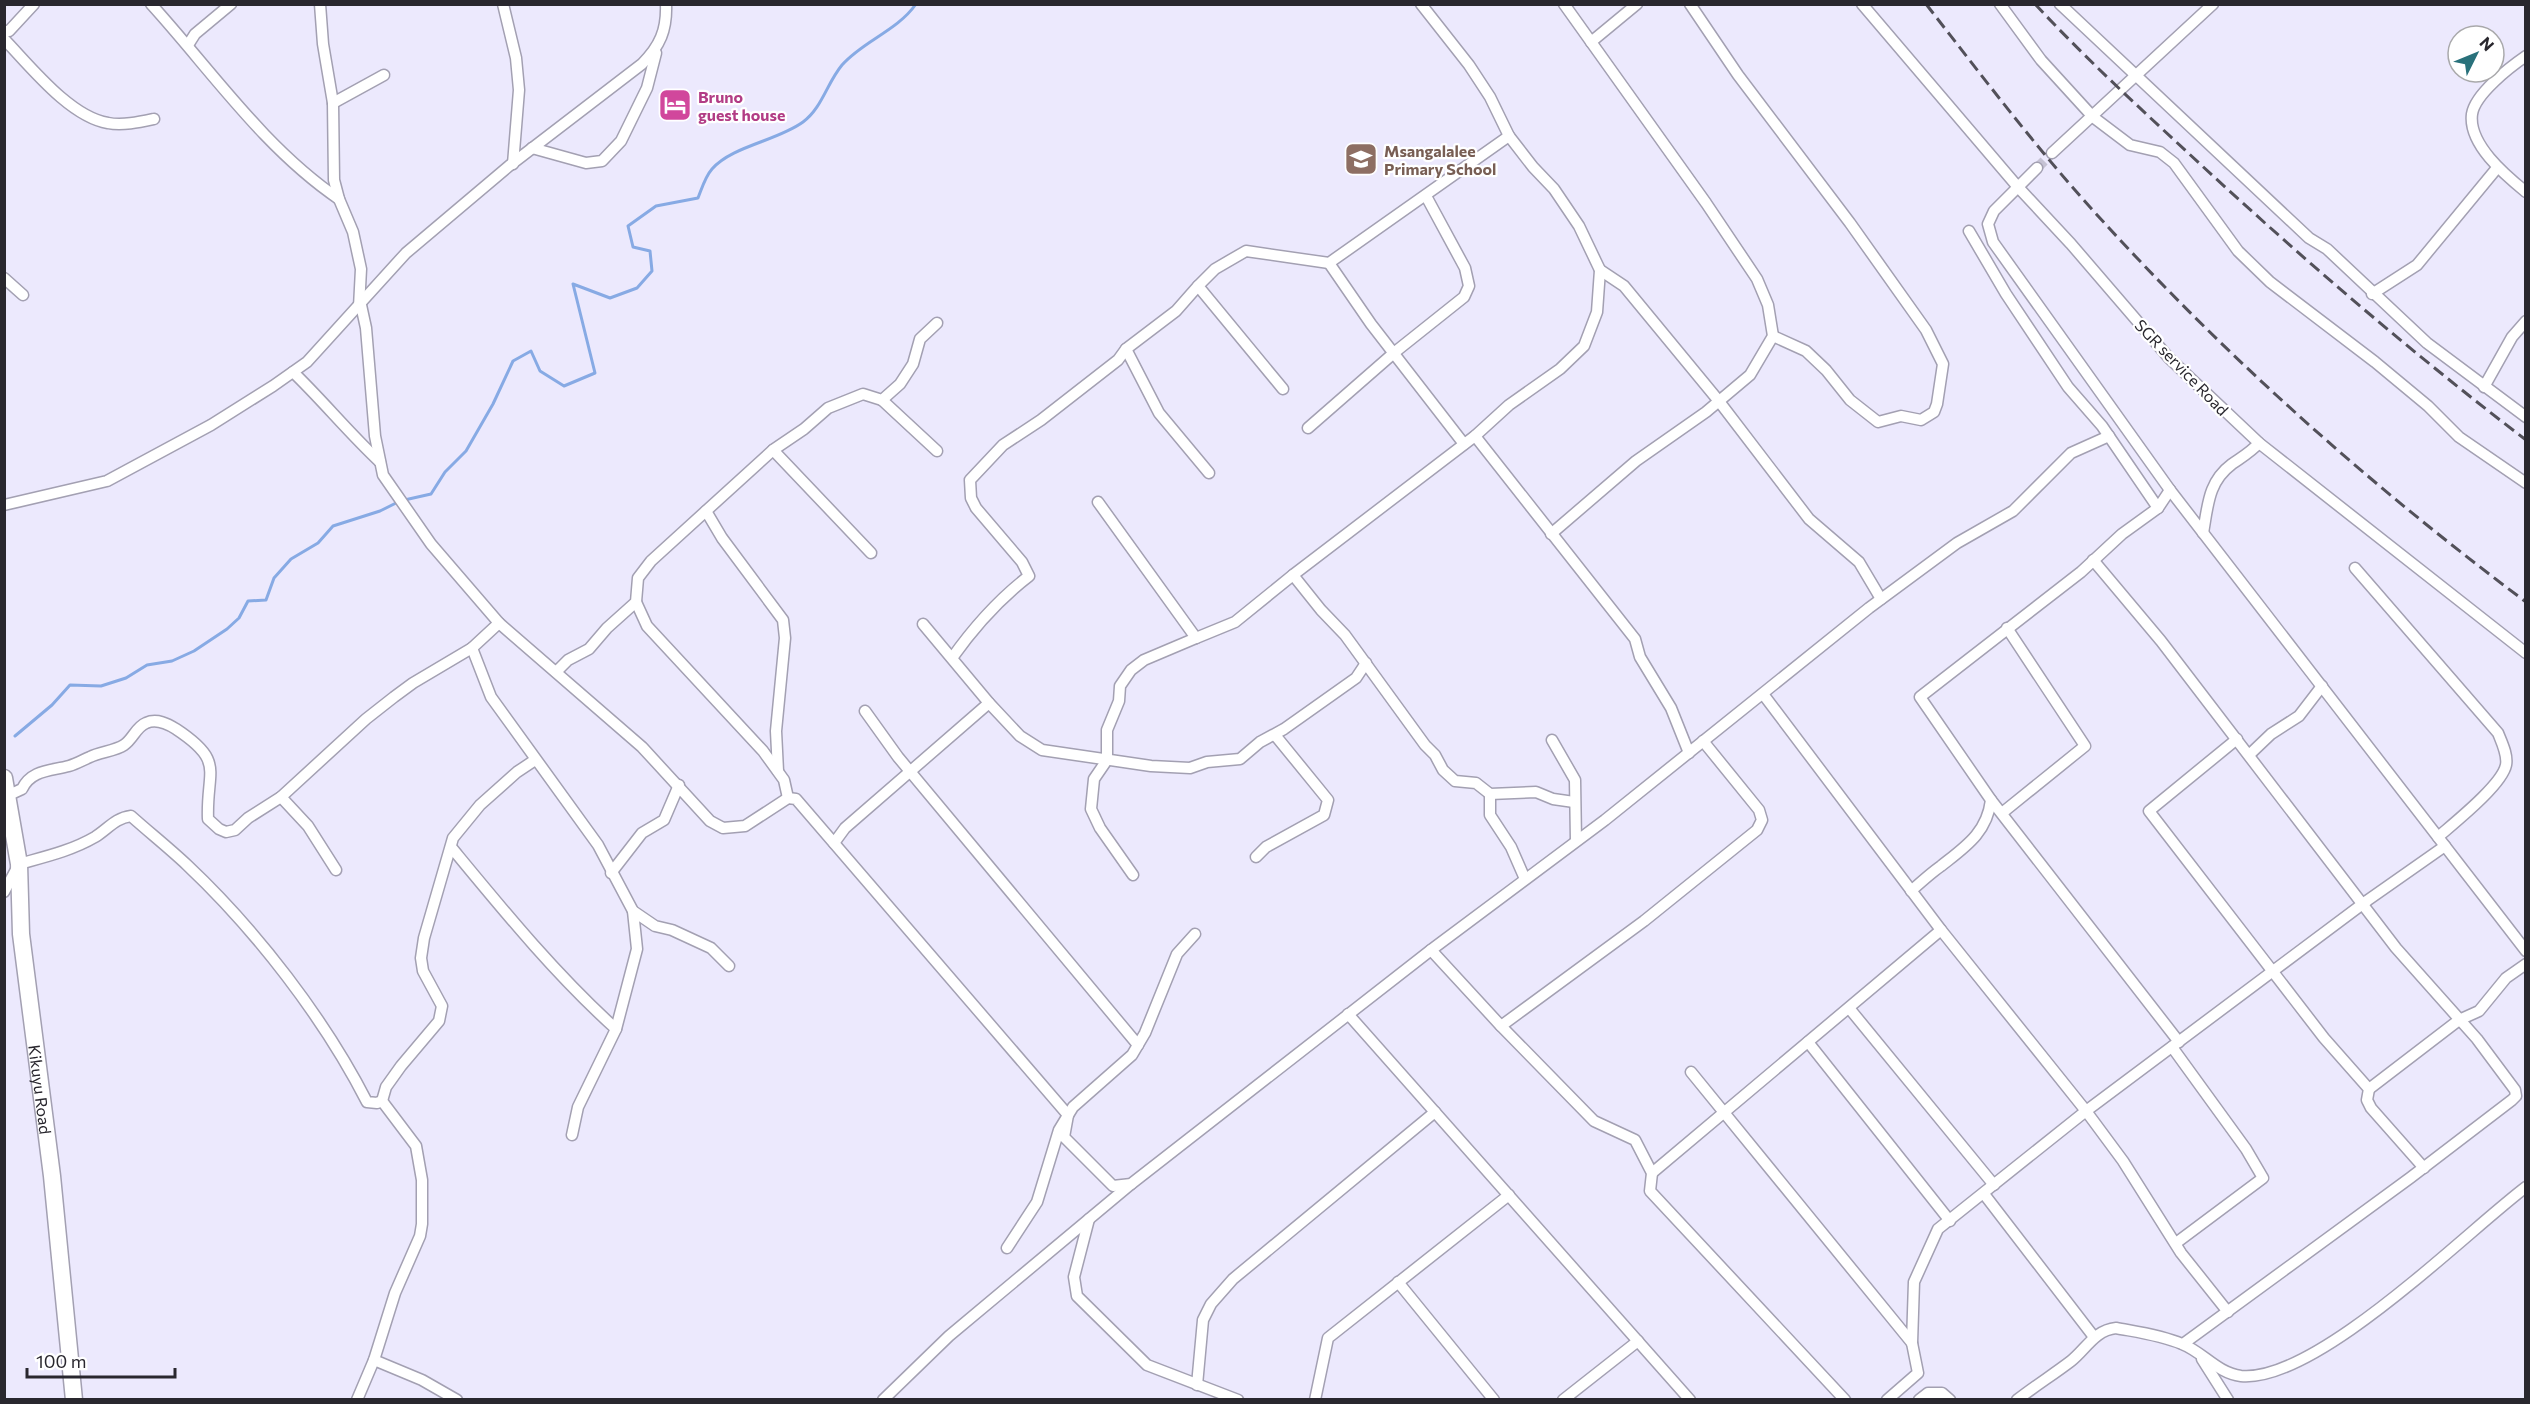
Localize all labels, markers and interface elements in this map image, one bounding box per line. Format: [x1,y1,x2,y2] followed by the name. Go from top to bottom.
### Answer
[2446,24,2506,84] north arrow
[2476,33,2498,54] text: N
[657,87,693,123] hotel icon: Bruno guest house
[698,87,785,124] place label: Bruno guest house
[1343,141,1379,177] school or university icon: Msangalalee Primary School
[1384,141,1496,178] place label: Msangalalee Primary School
[2131,315,2233,419] street label: SGR service Road
[26,1043,56,1135] street label: Kikuyu Road
[27,1341,176,1379] scale bar
[36,1350,86,1372] text: 100 m

